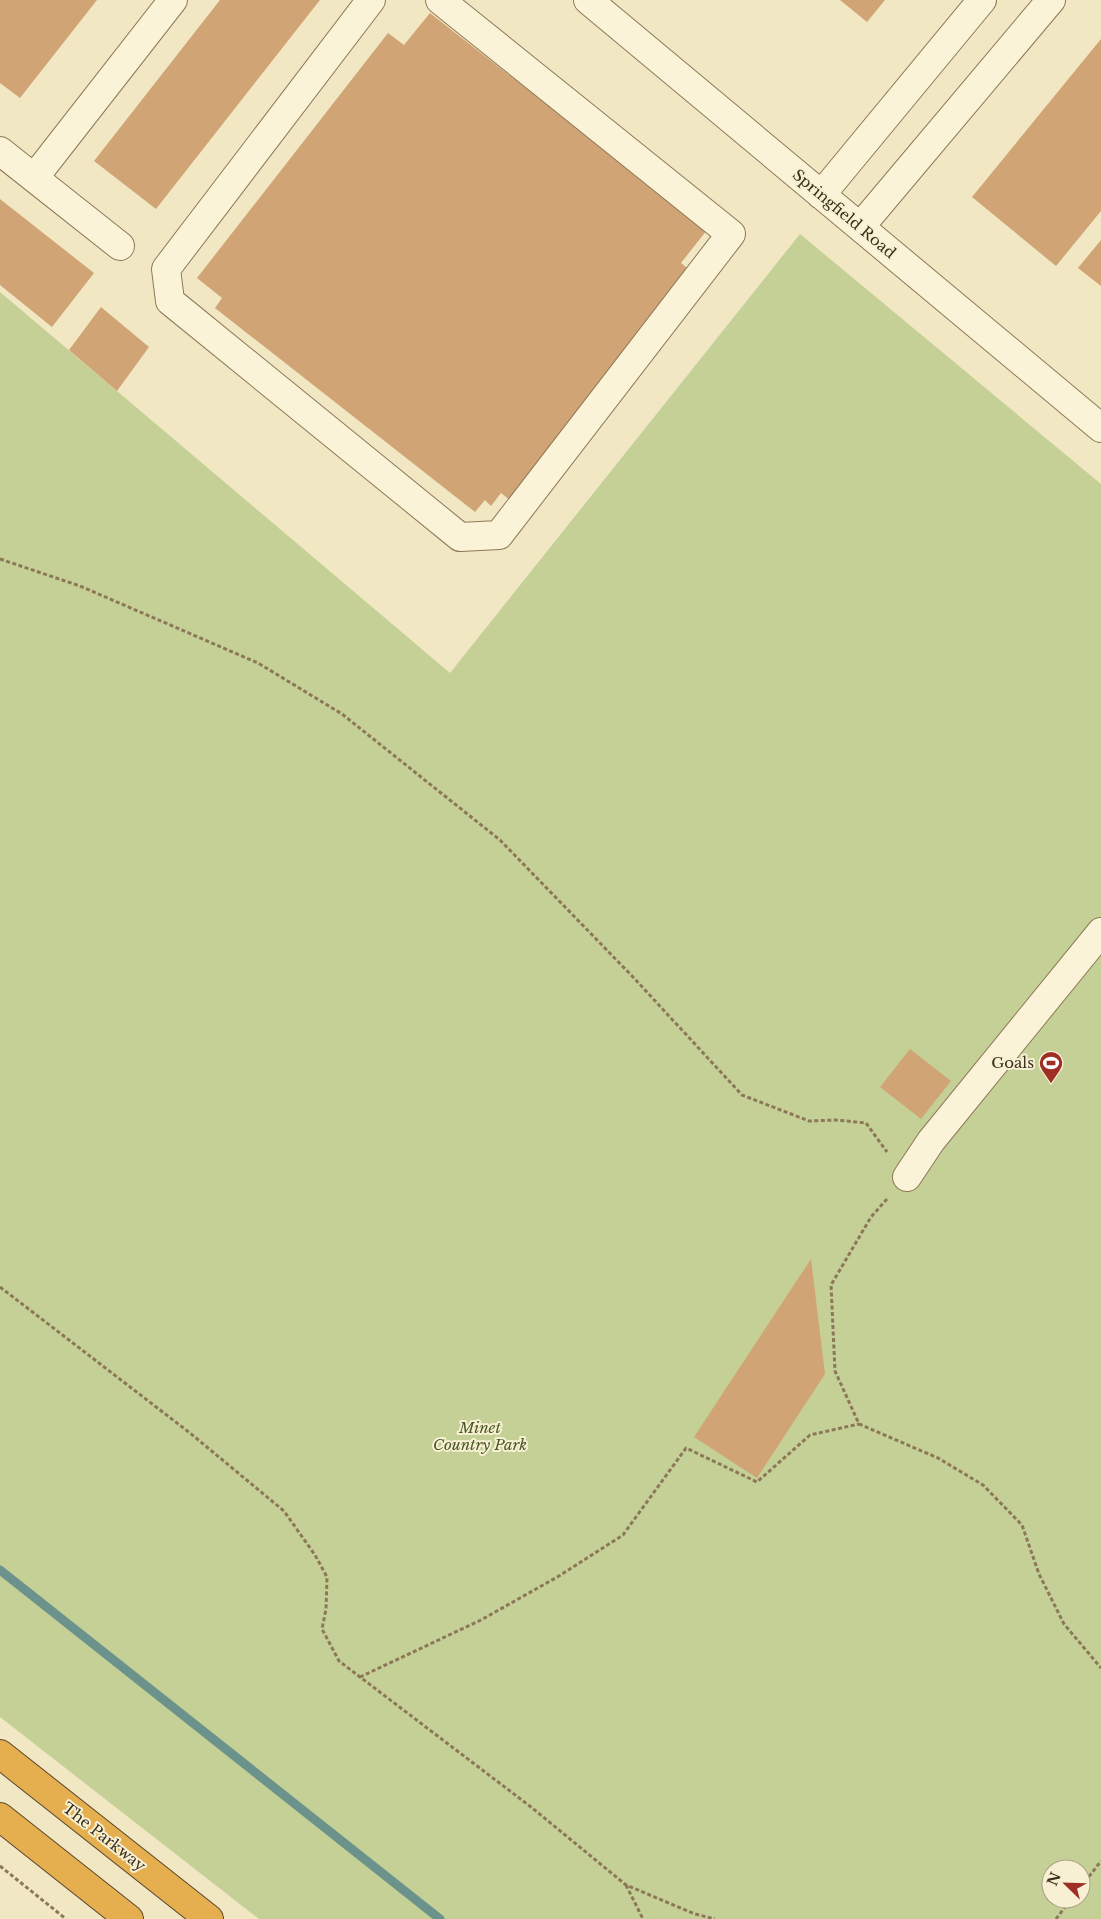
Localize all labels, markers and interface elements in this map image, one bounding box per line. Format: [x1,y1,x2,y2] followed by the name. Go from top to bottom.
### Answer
[789,165,900,262] street label: Springfield Road
[1038,1050,1064,1084] sports icon: Goals
[991,1053,1034,1072] place label: Goals
[433,1418,527,1454] park label: Minet Country Park
[59,1798,150,1875] street label: The Parkway
[1041,1859,1091,1909] north arrow
[1043,1869,1065,1888] text: N

